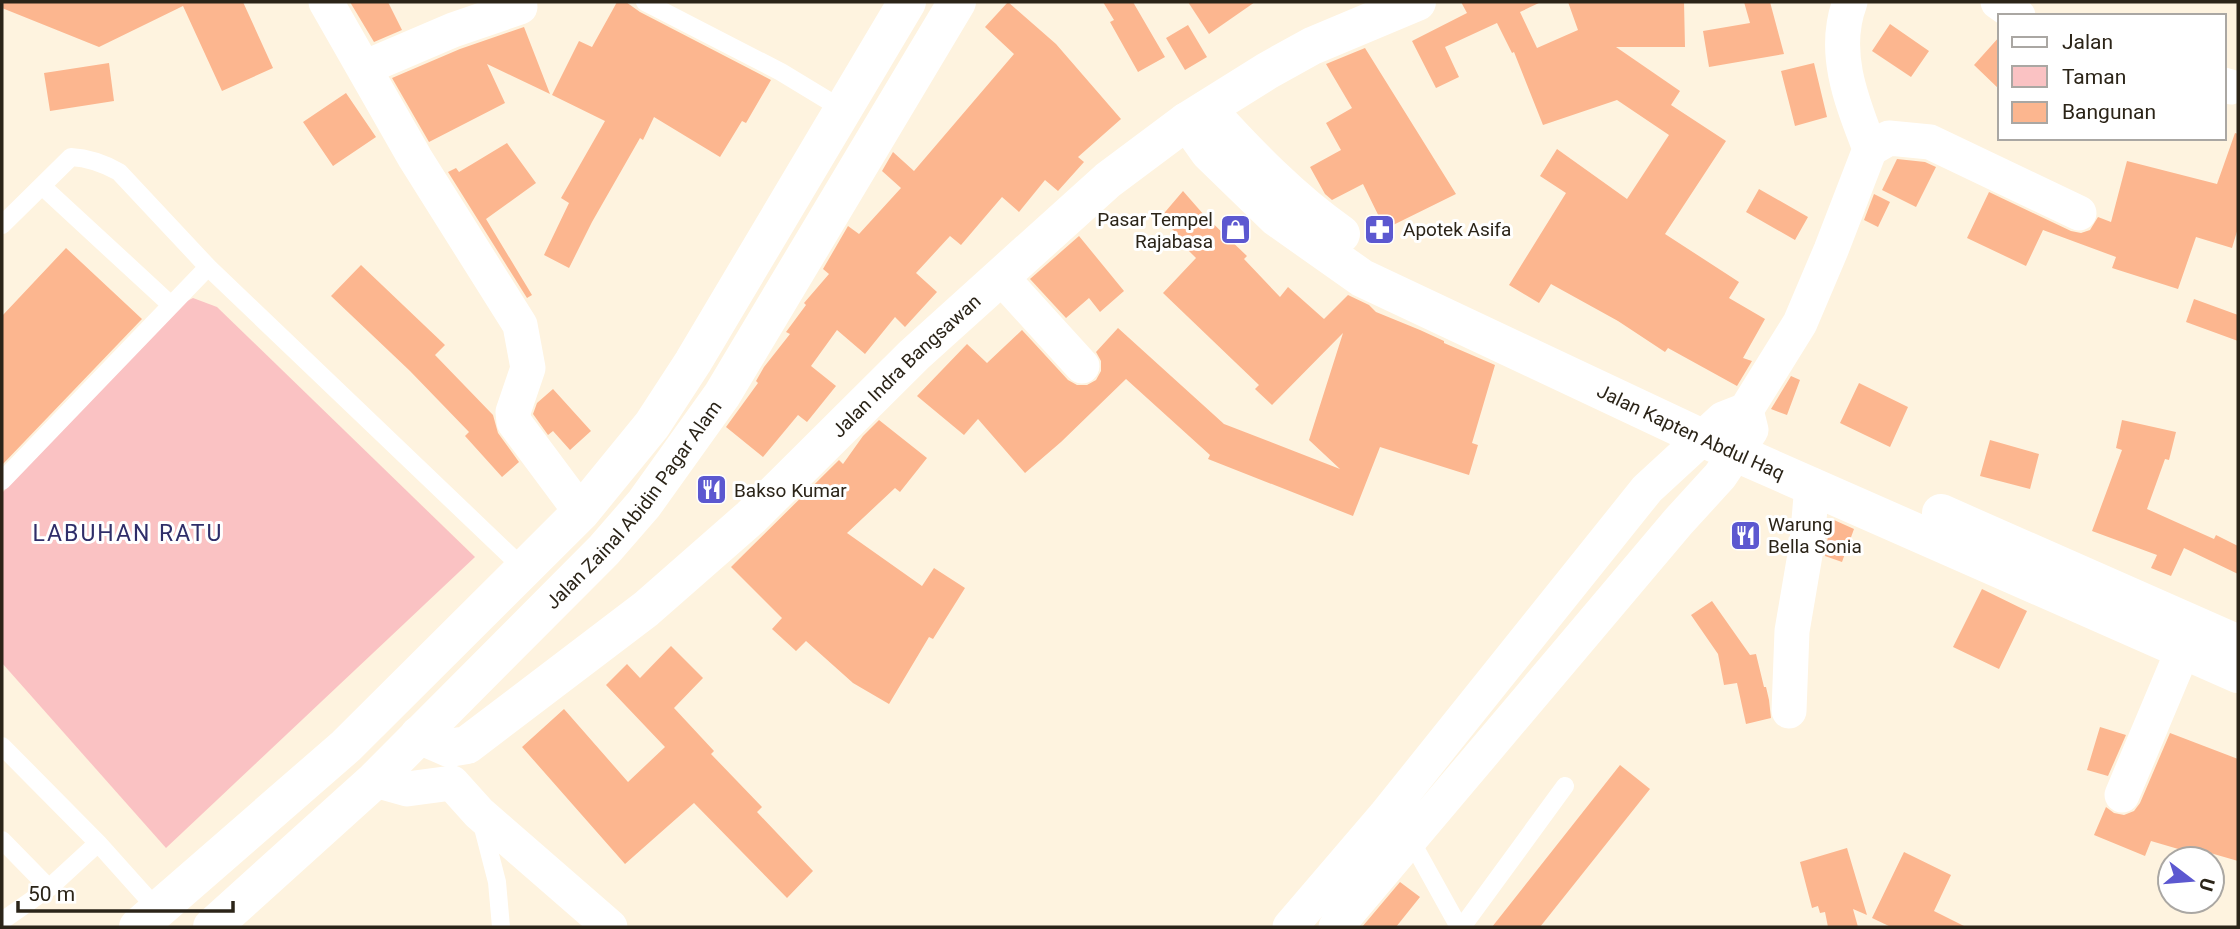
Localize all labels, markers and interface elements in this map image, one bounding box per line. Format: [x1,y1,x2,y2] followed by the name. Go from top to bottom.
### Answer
[1998,14,2226,140] legend
[2062,30,2113,54] text: Jalan
[2062,65,2126,89] text: Taman
[2062,100,2156,124] text: Bangunan
[1097,208,1213,253] place label: Pasar Tempel Rajabasa
[1363,212,1397,246] pharmacy icon: Apotek Asifa
[1219,213,1253,247] shop icon: Pasar Tempel Rajabasa
[1403,218,1511,241] place label: Apotek Asifa
[827,290,985,442] street label: Jalan Indra Bangsawan
[1593,379,1788,485] street label: Jalan Kapten Abdul Haq
[541,396,727,614] street label: Jalan Zainal Abidin Pagar Alam
[694,473,728,507] restaurant icon: Bakso Kumar
[734,479,847,502] place label: Bakso Kumar
[1768,513,1862,558] place label: Warung Bella Sonia
[1728,518,1762,552] restaurant icon: Warung Bella Sonia
[33,520,223,547] district label: LABUHAN RATU
[2156,845,2226,915] north arrow
[18,870,233,914] scale bar
[2194,875,2220,894] text: U
[28,882,75,906] text: 50 m

